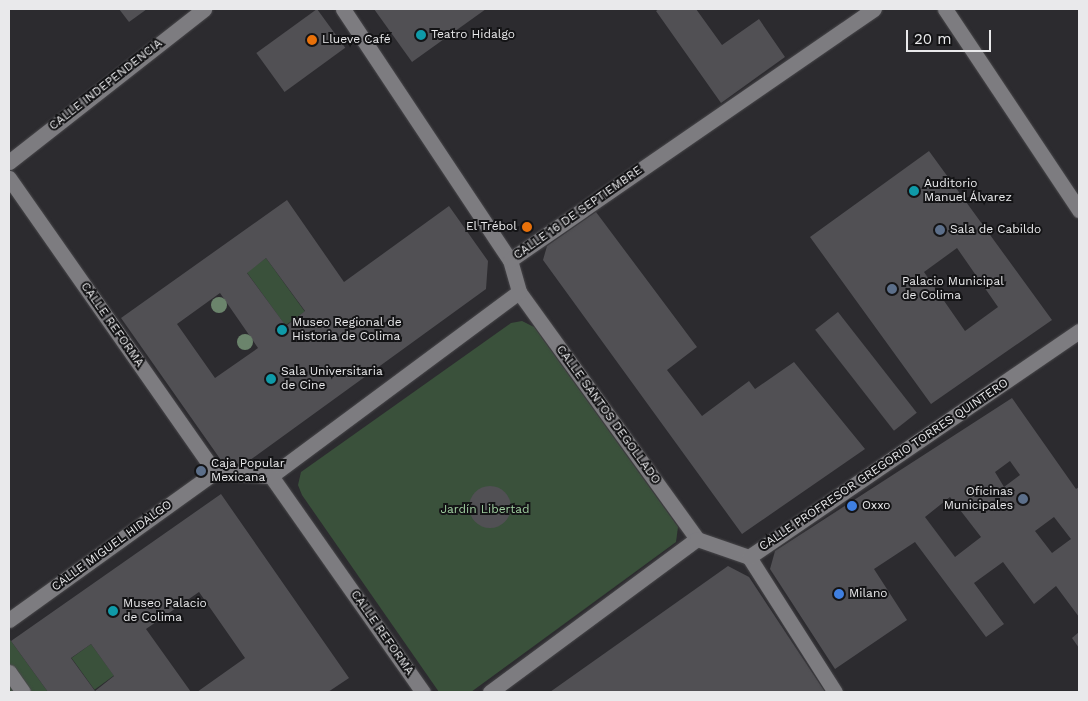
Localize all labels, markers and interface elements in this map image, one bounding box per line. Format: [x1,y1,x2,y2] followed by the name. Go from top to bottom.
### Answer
[908,20,993,52] scale bar
[431,28,515,42] place label: Teatro Hidalgo
[415,29,427,41] marker: Teatro Hidalgo
[914,30,952,48] text: 20 m
[322,33,391,47] place label: Llueve Café
[306,34,318,46] marker: Llueve Café
[47,36,165,134] street label: CALLE INDEPENDENCIA
[511,163,645,263] street label: CALLE 16 DE SEPTIEMBRE
[924,177,1013,205] place label: Auditorio Manuel Álvarez
[908,185,920,197] marker: Auditorio Manuel Álvarez
[465,220,517,234] place label: El Trébol
[521,221,533,233] marker: El Trébol
[950,223,1042,237] place label: Sala de Cabildo
[934,224,946,236] marker: Sala de Cabildo
[902,275,1004,303] place label: Palacio Municipal de Colima
[77,280,147,370] street label: CALLE REFORMA
[886,283,898,295] marker: Palacio Municipal de Colima
[292,316,402,344] place label: Museo Regional de Historia de Colima
[276,324,288,336] marker: Museo Regional de Historia de Colima
[553,343,663,487] street label: CALLE SANTOS DEGOLLADO
[281,365,383,393] place label: Sala Universitaria de Cine
[265,373,277,385] marker: Sala Universitaria de Cine
[757,376,1011,554] street label: CALLE PROFRESOR GREGORIO TORRES QUINTERO
[211,457,285,485] place label: Caja Popular Mexicana
[195,465,207,477] marker: Caja Popular Mexicana
[944,485,1013,513] place label: Oficinas Municipales
[1017,493,1029,505] marker: Oficinas Municipales
[49,497,175,595] street label: CALLE MIGUEL HIDALGO
[862,499,891,513] place label: Oxxo
[846,500,858,512] marker: Oxxo
[440,503,530,517] park label: Jardín Libertad
[849,587,888,601] place label: Milano
[347,588,417,678] street label: CALLE REFORMA
[833,588,845,600] marker: Milano
[123,597,207,625] place label: Museo Palacio de Colima
[107,605,119,617] marker: Museo Palacio de Colima

